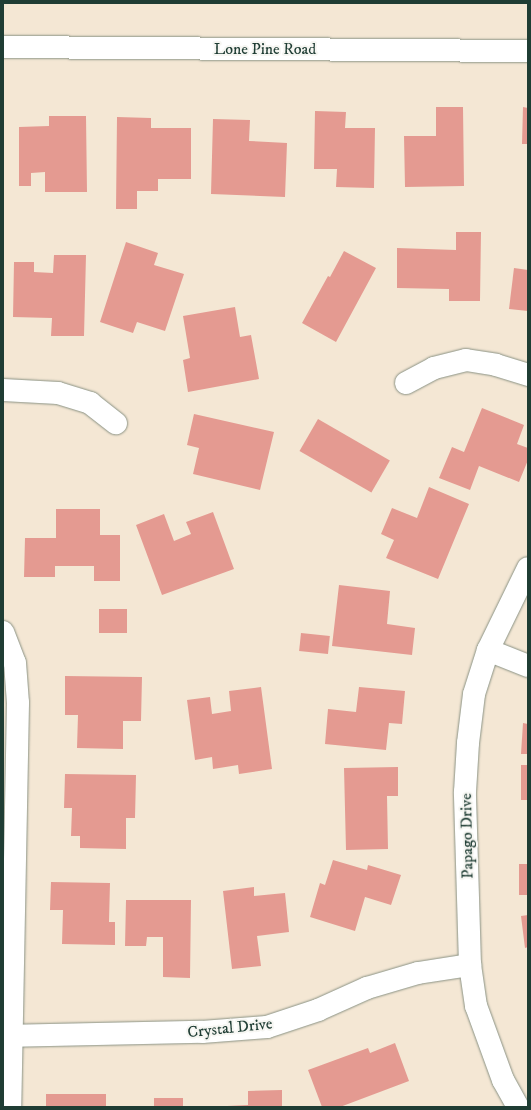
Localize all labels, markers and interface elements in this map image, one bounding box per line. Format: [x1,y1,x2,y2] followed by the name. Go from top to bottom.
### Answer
[214,39,316,59] street label: Lone Pine Road
[457,793,477,879] street label: Papago Drive
[187,1014,273,1042] street label: Crystal Drive

